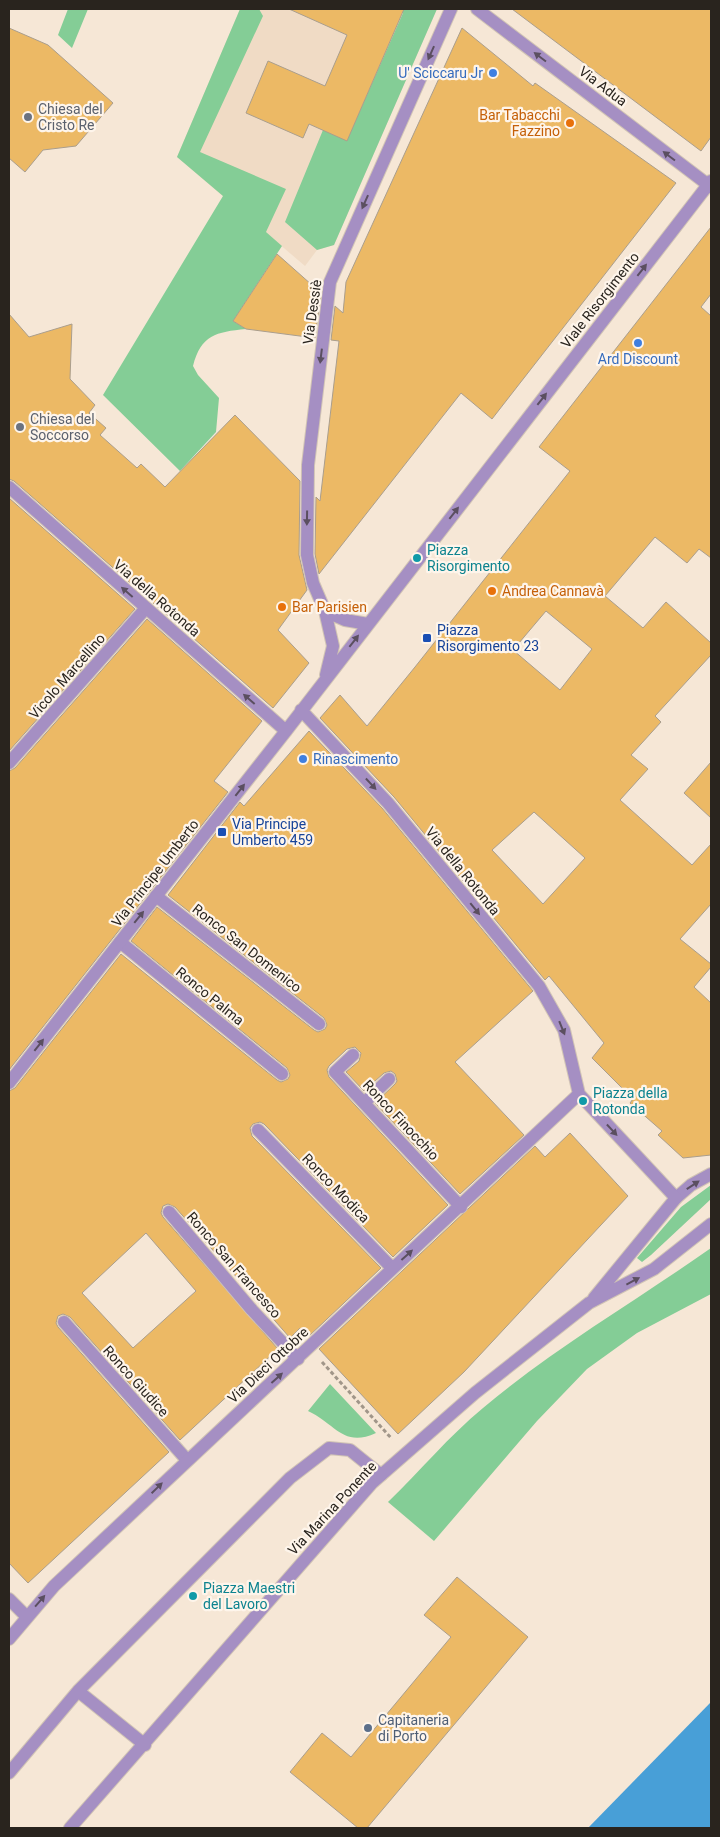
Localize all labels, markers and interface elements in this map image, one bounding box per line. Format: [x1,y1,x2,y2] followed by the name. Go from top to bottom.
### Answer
[427,46,435,60] one-way arrow
[534,52,547,63] one-way arrow
[576,63,630,109] street label: Via Adua
[398,65,483,81] place label: U' Sciccaru Jr
[487,67,499,79] marker: U' Sciccaru Jr
[38,101,103,133] place label: Chiesa del Cristo Re
[479,107,560,139] place label: Bar Tabacchi Fazzino
[22,111,34,123] marker: Chiesa del Cristo Re
[564,117,576,129] marker: Bar Tabacchi Fazzino
[663,150,676,161] one-way arrow
[361,195,369,209] one-way arrow
[558,249,642,351] street label: Viale Risorgimento
[637,264,647,277] one-way arrow
[300,279,324,345] street label: Via Dessiè
[632,337,644,349] marker: Ard Discount
[317,349,325,365] one-way arrow
[598,351,679,367] place label: Ard Discount
[537,393,548,406] one-way arrow
[30,411,95,443] place label: Chiesa del Soccorso
[14,421,26,433] marker: Chiesa del Soccorso
[448,507,459,520] one-way arrow
[303,510,311,526] one-way arrow
[427,542,510,574] place label: Piazza Risorgimento
[411,552,423,564] marker: Piazza Risorgimento
[111,556,203,640] street label: Via della Rotonda
[502,583,604,599] place label: Andrea Cannavà
[486,585,498,597] marker: Andrea Cannavà
[121,586,134,597] one-way arrow
[292,599,367,615] place label: Bar Parisien
[276,601,288,613] marker: Bar Parisien
[437,622,539,654] place label: Piazza Risorgimento 23
[26,630,108,722] street label: Vicolo Marcellino
[421,632,433,644] marker: Piazza Risorgimento 23
[349,635,360,648] one-way arrow
[244,693,256,705] one-way arrow
[313,751,398,767] place label: Rinascimento
[297,753,309,765] marker: Rinascimento
[365,778,377,790] one-way arrow
[235,783,245,797] one-way arrow
[108,816,202,930] street label: Via Principe Umberto
[232,816,313,848] place label: Via Principe Umberto 459
[423,824,503,918] street label: Via della Rotonda
[216,826,228,838] marker: Via Principe Umberto 459
[189,901,305,995] street label: Ronco San Domenico
[469,902,480,915] one-way arrow
[134,911,145,924] one-way arrow
[173,964,247,1028] street label: Ronco Palma
[559,1021,567,1035] one-way arrow
[33,1039,44,1052] one-way arrow
[360,1077,442,1163] street label: Ronco Finocchio
[593,1085,668,1117] place label: Piazza della Rotonda
[577,1095,589,1107] marker: Piazza della Rotonda
[606,1123,618,1135] one-way arrow
[299,1150,373,1226] street label: Ronco Modica
[686,1180,699,1190] one-way arrow
[184,1209,284,1321] street label: Ronco San Francesco
[401,1249,413,1261] one-way arrow
[626,1276,639,1285] one-way arrow
[224,1324,312,1406] street label: Via Dieci Ottobre
[100,1342,172,1420] street label: Ronco Giudice
[270,1373,283,1384] one-way arrow
[285,1458,379,1558] street label: Via Marina Ponente
[151,1482,163,1494] one-way arrow
[203,1580,295,1612] place label: Piazza Maestri del Lavoro
[187,1590,199,1602] marker: Piazza Maestri del Lavoro
[35,1595,46,1608] one-way arrow
[378,1712,449,1744] place label: Capitaneria di Porto
[362,1722,374,1734] marker: Capitaneria di Porto

